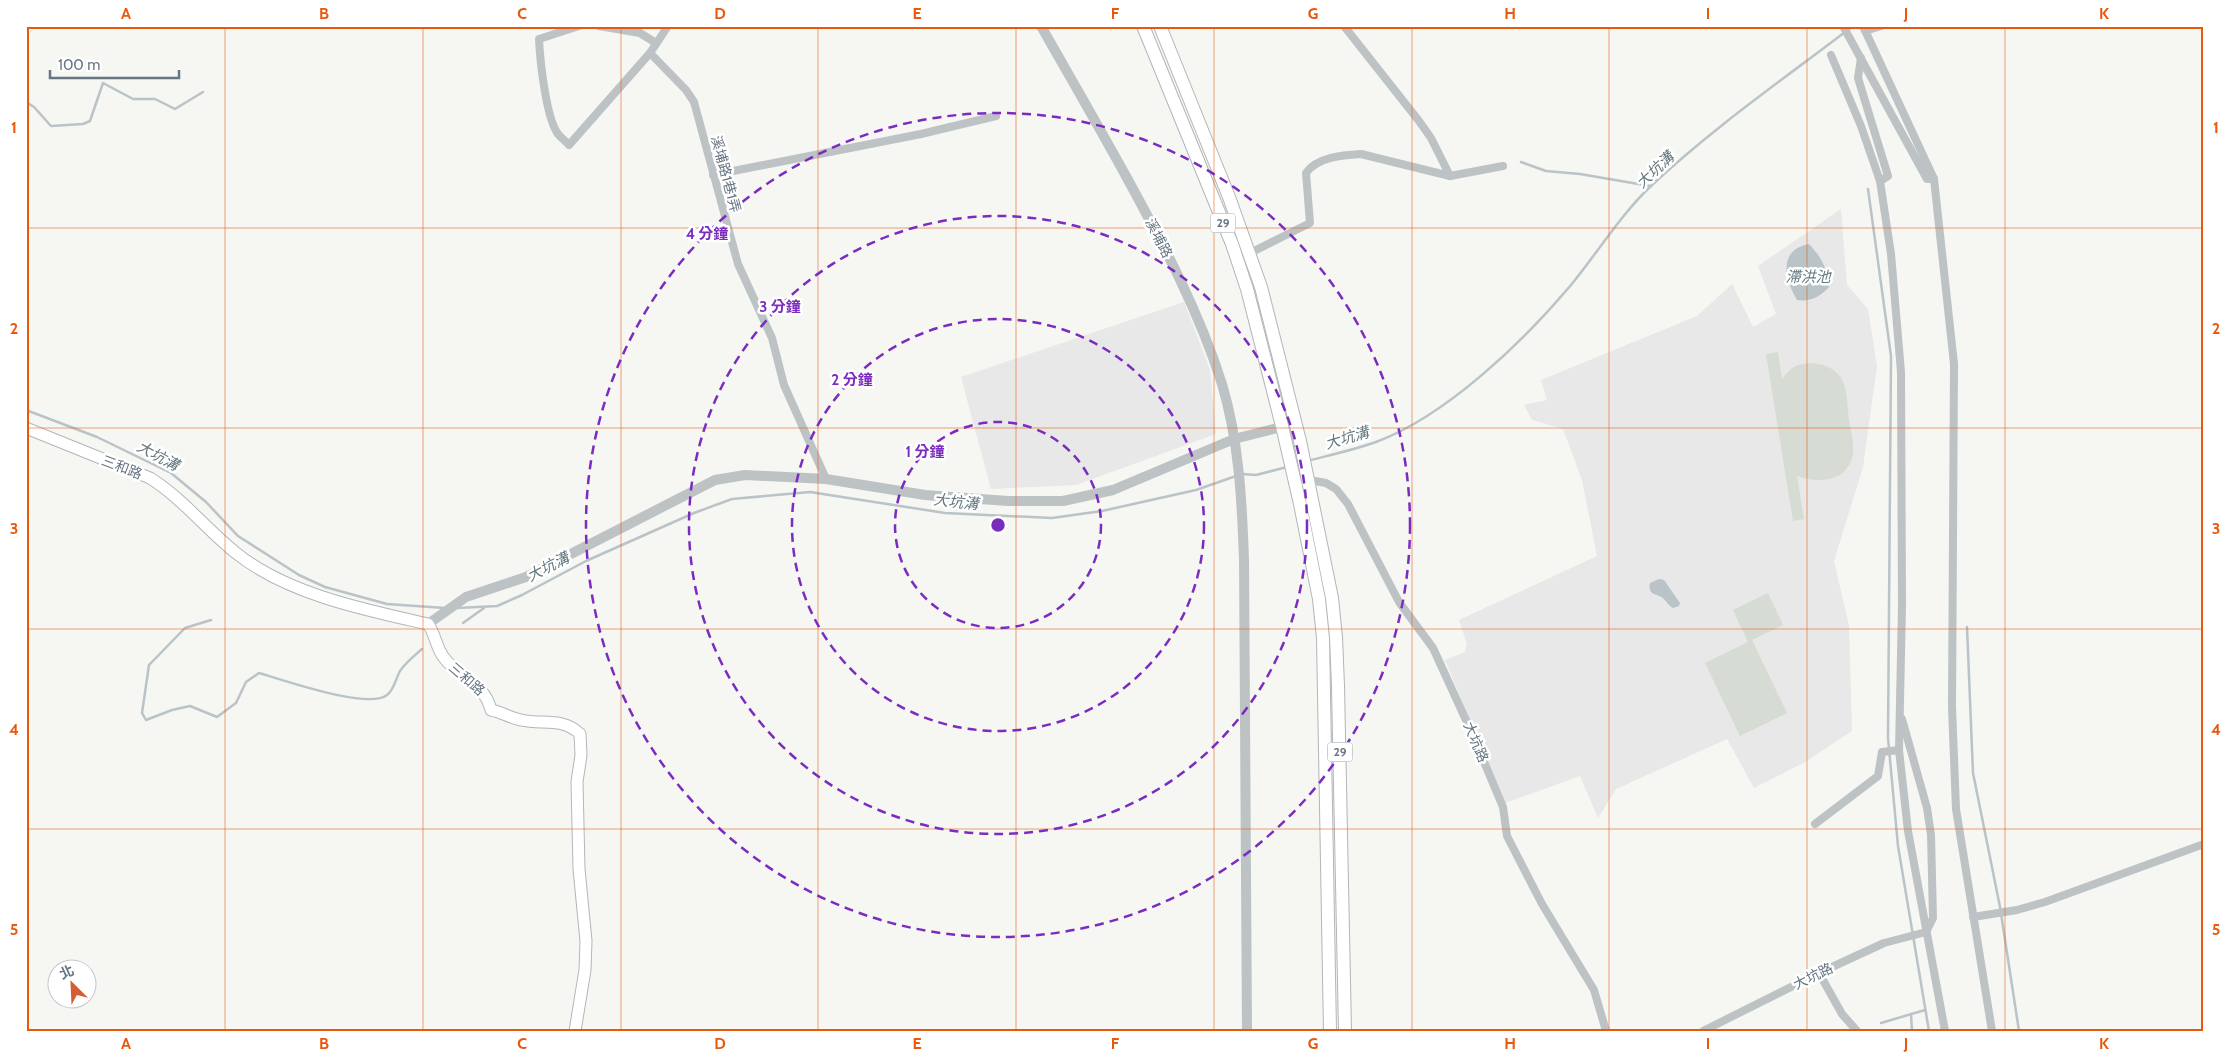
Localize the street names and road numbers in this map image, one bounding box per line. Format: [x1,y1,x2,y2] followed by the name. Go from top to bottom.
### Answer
[707,133,745,215] street label: 溪埔路1巷1弄
[1210,214,1236,232] road number: 29
[1141,215,1177,261] street label: 溪埔路
[99,451,145,483] street label: 三和路
[445,658,489,700] street label: 三和路
[1460,719,1492,765] street label: 大坑路
[1328,742,1352,762] road number: 29
[1790,959,1836,993] street label: 大坑路

